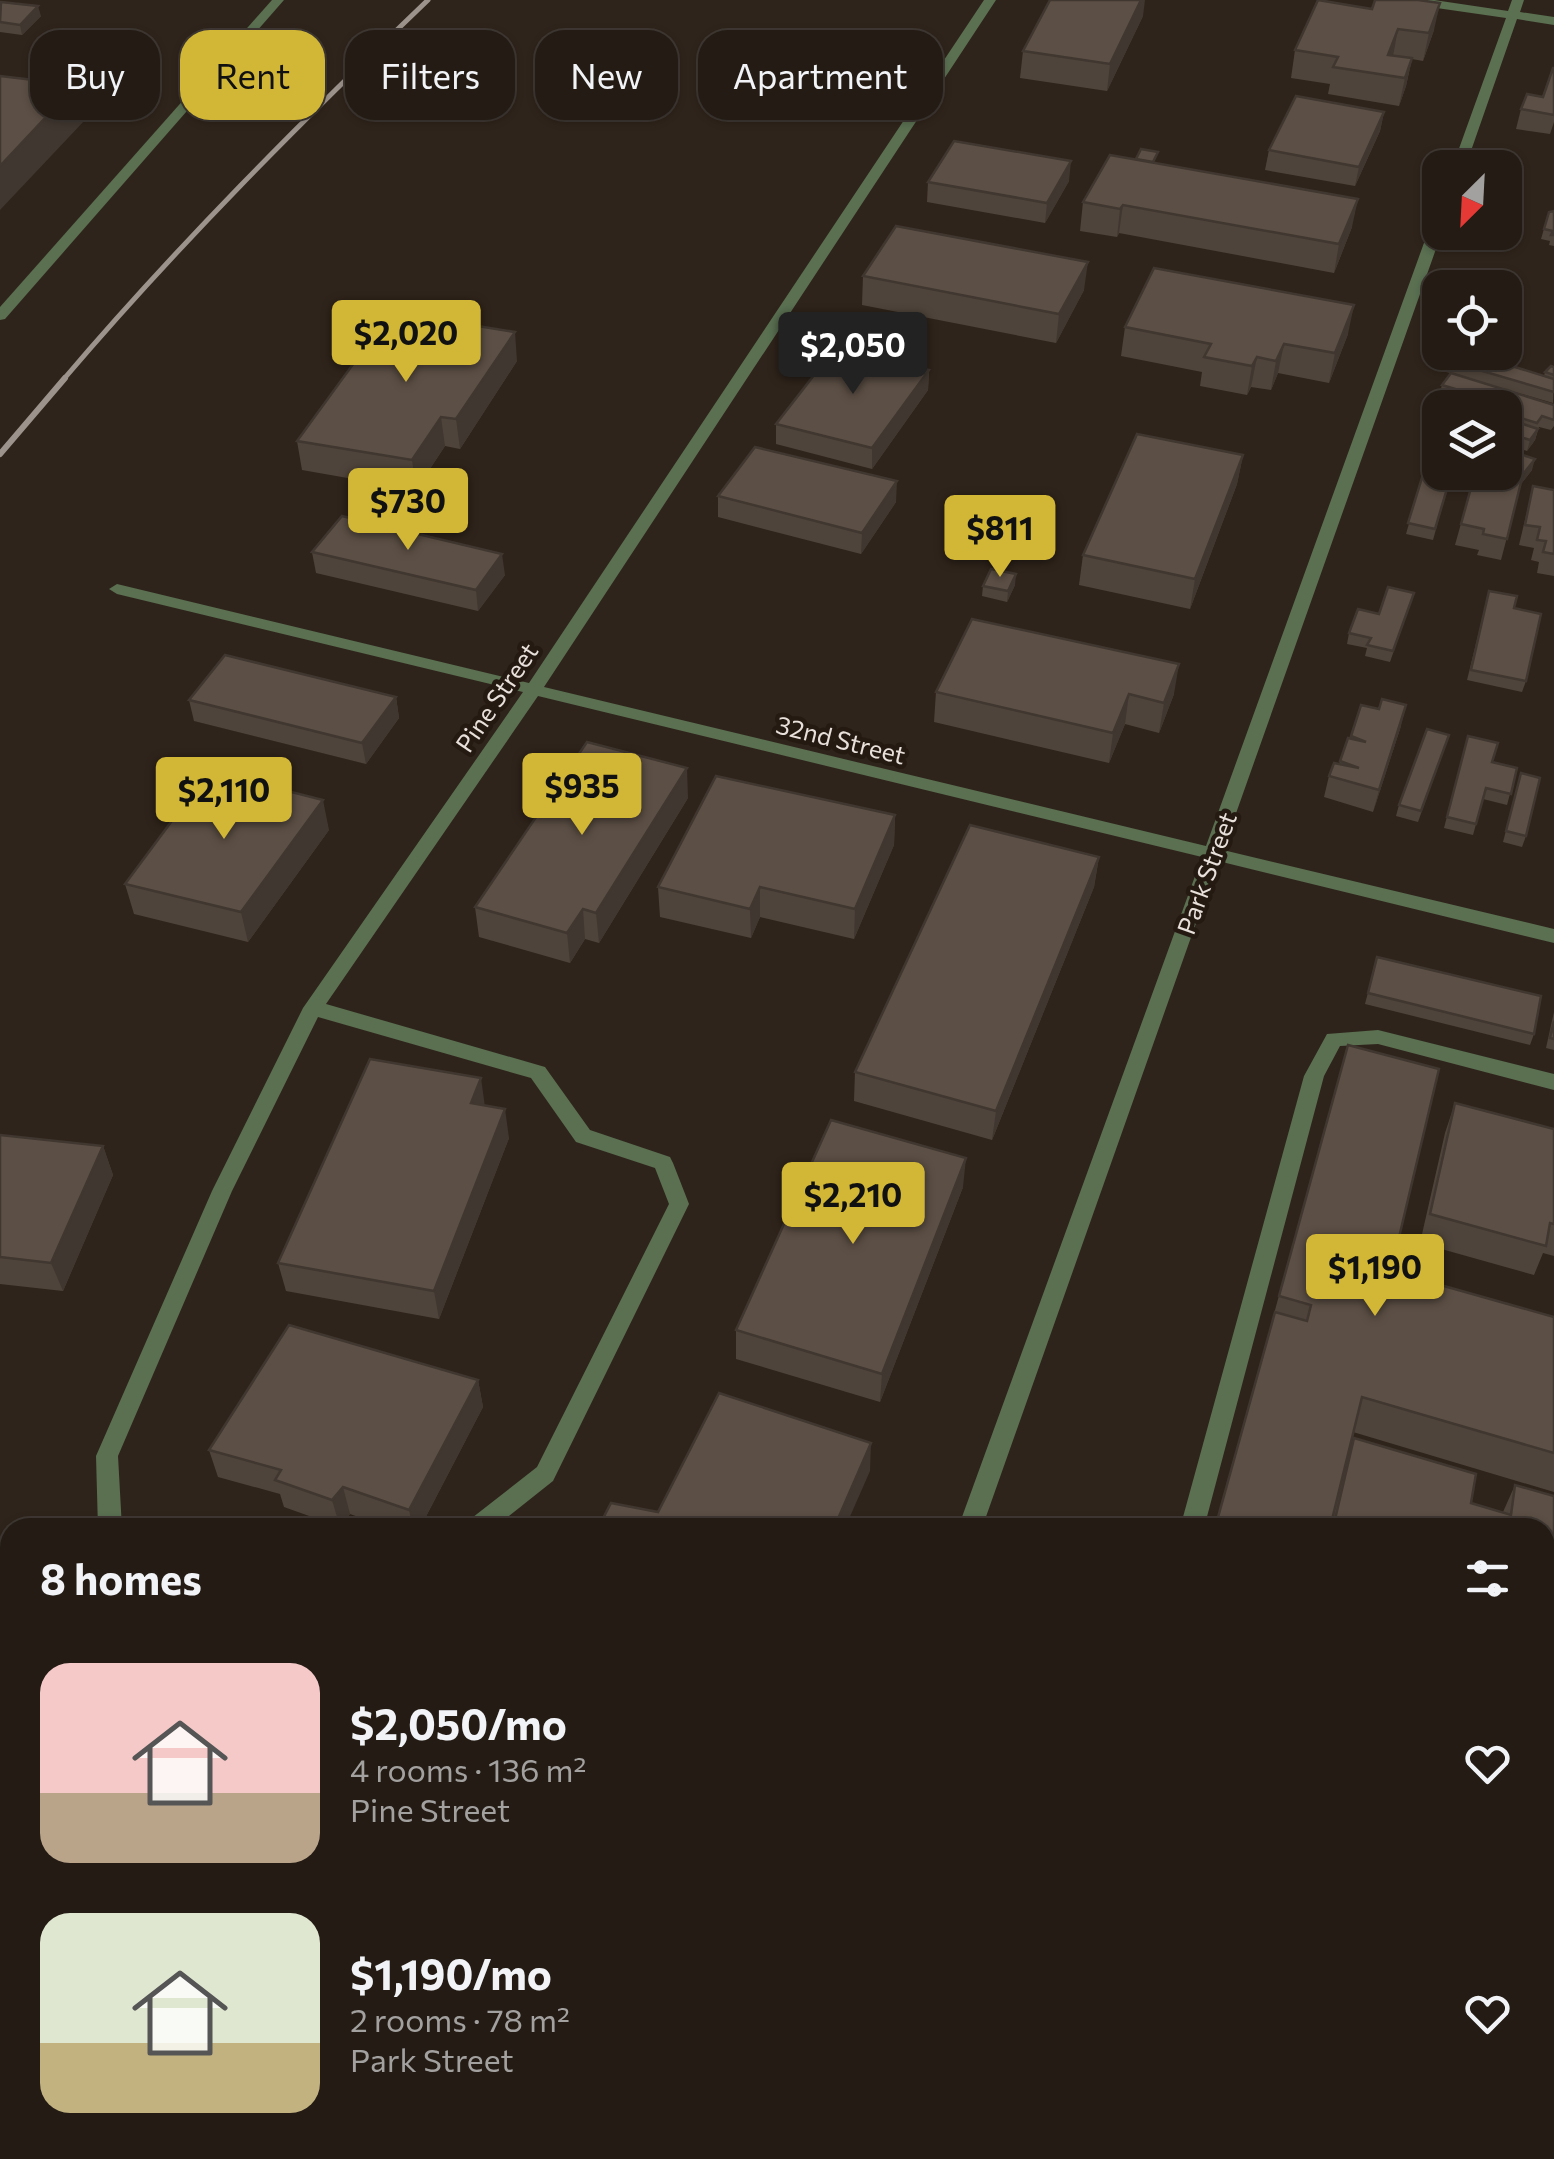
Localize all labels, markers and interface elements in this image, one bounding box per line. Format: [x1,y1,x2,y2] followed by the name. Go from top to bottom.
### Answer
[30,30,160,120] chip: Buy
[180,30,325,120] chip: Rent
[345,30,515,120] chip: Filters
[535,30,678,120] chip: New
[698,30,943,120] chip: Apartment
[1422,150,1522,250] north arrow
[1422,150,1522,490] map controls
[1422,270,1522,370] button: locate
[325,300,487,385] pin: $2,020
[354,312,458,352] text: $2,020
[772,312,934,397] pin: $2,050
[800,324,906,364] text: $2,050
[1422,390,1522,490] button: layers
[349,468,467,553] pin: $730
[370,480,446,520] text: $730
[941,495,1059,580] pin: $811
[966,507,1034,547] text: $811
[449,637,543,757] street label: Pine Street
[773,708,909,770] street label: 32nd Street
[523,753,641,838] pin: $935
[143,757,305,842] pin: $2,110
[544,765,620,805] text: $935
[178,769,270,809] text: $2,110
[1170,808,1242,938] street label: Park Street
[772,1162,934,1247] pin: $2,210
[804,1174,902,1214] text: $2,210
[1294,1234,1456,1319] pin: $1,190
[1328,1246,1422,1286] text: $1,190
[1460,1551,1515,1606] icon: filters
[40,1552,202,1604] text: 8 homes
[350,1697,567,1749] text: $2,050/mo
[120,1703,240,1823] icon: home
[1460,1736,1515,1791] icon: heart
[350,1749,586,1789] text: 4 rooms · 136 m²
[350,1789,510,1829] text: Pine Street
[350,1947,552,1999] text: $1,190/mo
[120,1953,240,2073] icon: home
[1460,1986,1515,2041] icon: heart
[350,1999,570,2039] text: 2 rooms · 78 m²
[350,2039,514,2079] text: Park Street

